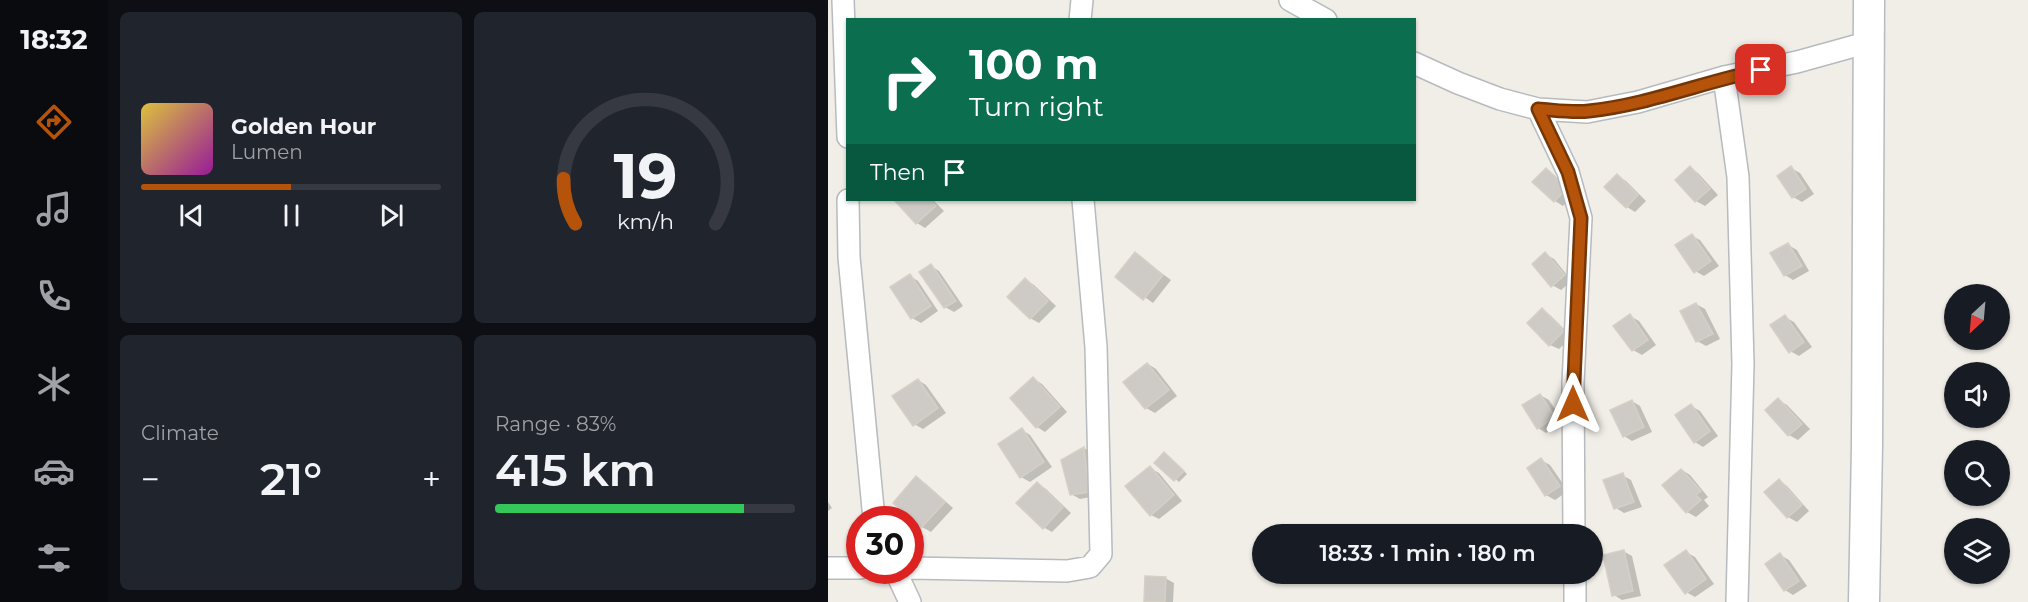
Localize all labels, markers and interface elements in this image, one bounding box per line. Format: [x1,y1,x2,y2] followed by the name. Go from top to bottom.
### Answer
[20,23,88,56] text: 18:32
[969,38,1098,90] text: 100 m
[870,42,948,120] icon: right
[1735,44,1786,95] pin
[1744,53,1777,86] icon: arrive
[969,90,1104,123] text: Turn right
[33,101,75,143] icon: directions
[231,113,376,140] text: Golden Hour
[613,139,677,215] text: 19
[231,140,303,164] text: Lumen
[938,156,971,189] icon: arrive
[870,159,926,186] text: Then
[33,188,75,230] icon: music
[175,199,208,232] icon: previous
[275,199,308,232] icon: pause
[375,199,408,232] icon: next
[616,209,674,235] text: km/h
[33,275,75,317] icon: phone
[1944,284,2010,350] north arrow
[1944,284,2010,584] map controls
[1944,362,2010,428] button: sound
[33,363,75,405] icon: climate
[1541,372,1605,436] position arrow
[495,412,616,436] text: Range · 83%
[141,421,219,445] text: Climate
[1944,440,2010,506] button: search
[495,442,656,497] text: 415 km
[33,450,75,492] icon: car
[260,451,322,506] text: 21°
[141,459,160,499] text: −
[422,459,441,499] text: +
[846,506,924,584] speed limit sign: 30
[1944,518,2010,584] button: layers
[33,537,75,579] icon: filters
[1319,540,1536,567] text: 18:33 · 1 min · 180 m

